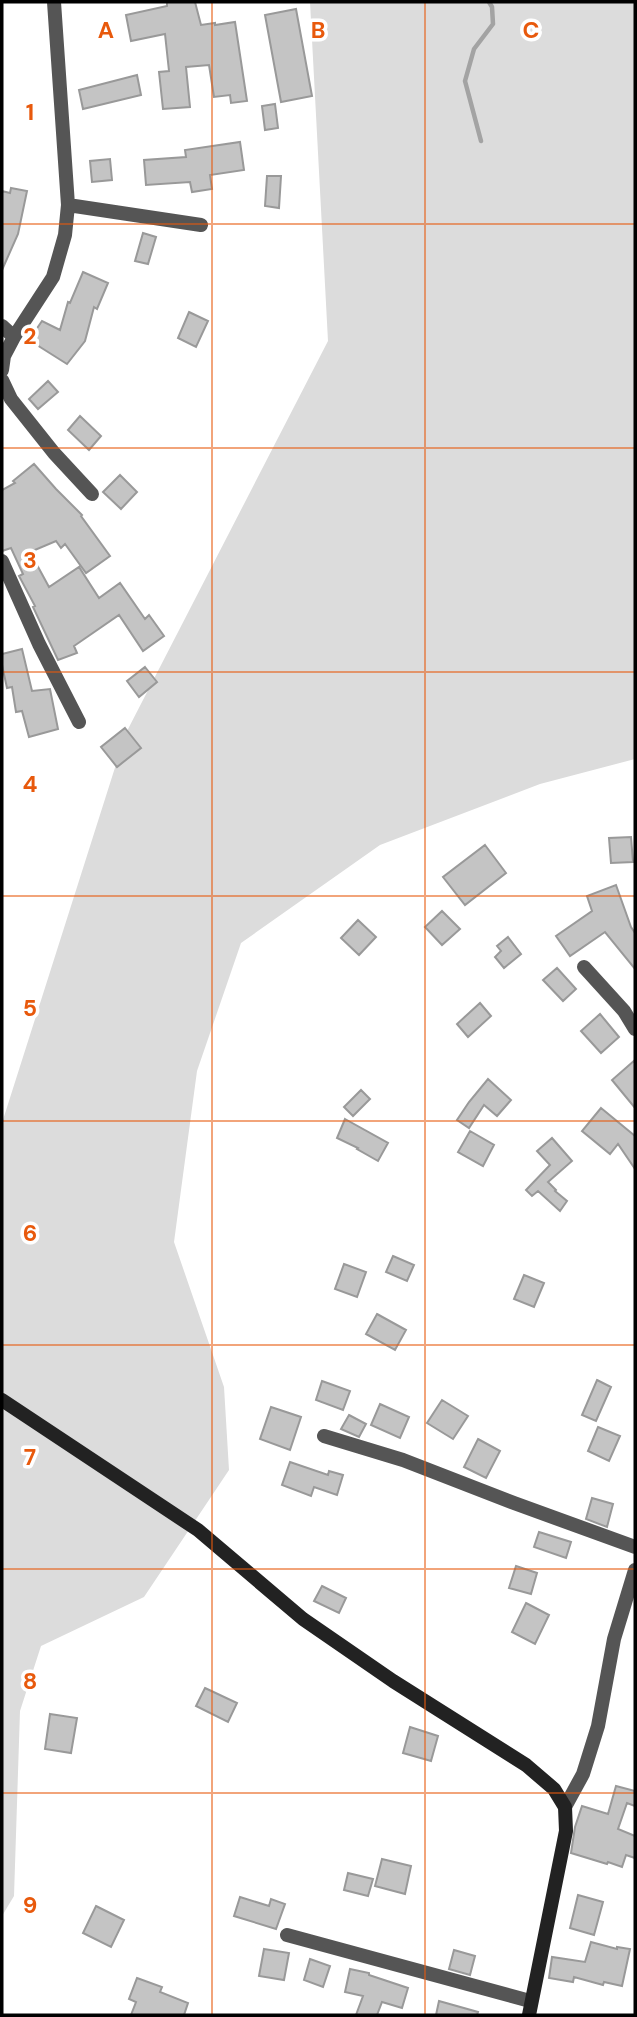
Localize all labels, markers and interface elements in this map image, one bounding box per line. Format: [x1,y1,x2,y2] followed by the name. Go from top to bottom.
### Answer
[98,15,114,45] text: A
[311,15,325,45] text: B
[523,15,539,45] text: C
[26,97,34,127] text: 1
[23,321,37,351] text: 2
[23,545,37,575] text: 3
[23,769,38,799] text: 4
[23,993,37,1023] text: 5
[23,1218,37,1248] text: 6
[24,1442,36,1472] text: 7
[23,1666,37,1696] text: 8
[23,1890,37,1920] text: 9

